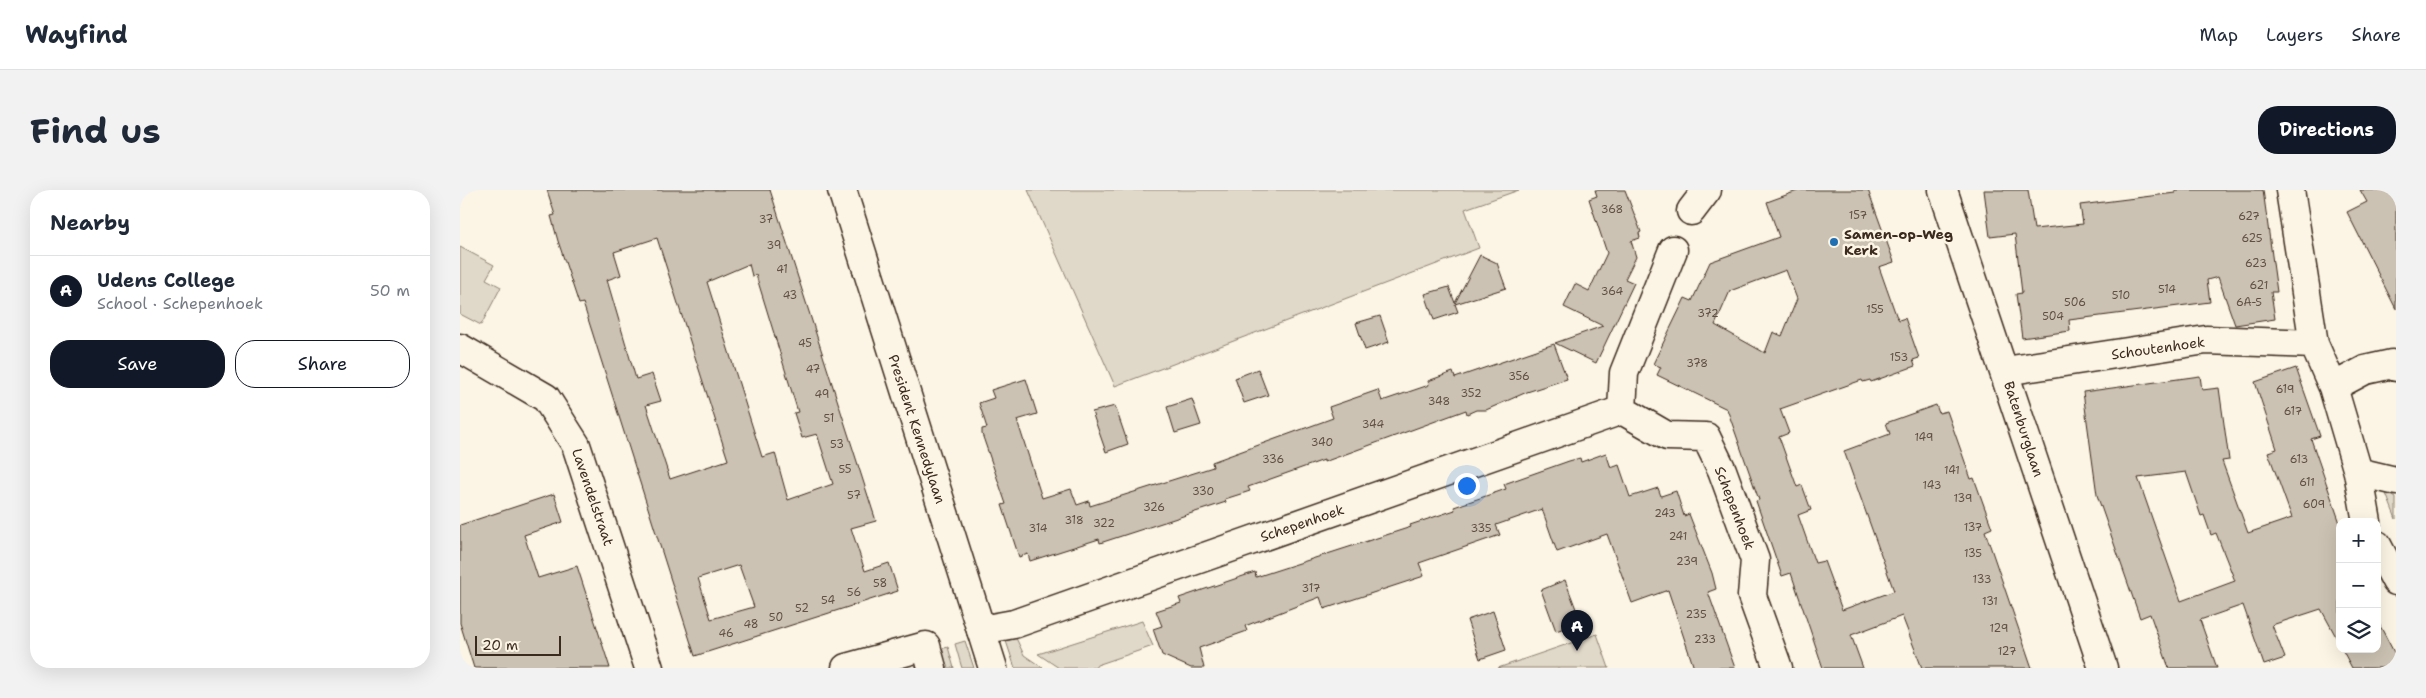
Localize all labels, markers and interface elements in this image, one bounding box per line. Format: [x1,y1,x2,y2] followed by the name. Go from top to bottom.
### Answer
[25,19,128,51] text: Wayfind
[2200,23,2238,47] text: Map
[2266,23,2323,47] text: Layers
[2351,23,2401,47] text: Share
[2258,106,2396,154] button: Directions
[30,107,161,154] text: Find us
[1601,202,1623,217] house number: 368
[1849,208,1867,223] house number: 157
[50,209,130,237] text: Nearby
[2238,209,2260,224] house number: 627
[759,212,774,227] house number: 37
[1844,225,1953,259] place label: Samen-op-Weg Kerk
[2241,231,2263,246] house number: 625
[1828,236,1840,248] marker: Samen-op-Weg Kerk
[767,238,781,253] house number: 39
[2245,256,2267,271] house number: 623
[776,262,788,277] house number: 41
[97,268,235,293] text: Udens College
[2250,278,2268,293] house number: 621
[60,280,72,301] text: A
[370,280,410,301] text: 50 m
[2158,282,2176,297] house number: 514
[1601,284,1624,299] house number: 364
[783,288,797,303] house number: 43
[2112,288,2130,303] house number: 510
[97,293,263,314] text: School · Schepenhoek
[2064,295,2086,310] house number: 506
[2236,295,2262,310] house number: 6A-5
[1866,302,1884,317] house number: 155
[1697,306,1719,321] house number: 372
[2042,309,2064,324] house number: 504
[2110,333,2206,363] street label: Schoutenhoek
[798,336,812,351] house number: 45
[50,340,225,388] button: Save
[235,340,410,388] button: Share
[1890,350,1908,365] house number: 153
[884,352,950,506] street label: President Kennedylaan
[1686,356,1708,371] house number: 378
[806,362,821,377] house number: 47
[1508,369,1530,384] house number: 356
[2000,379,2048,480] street label: Batenburglaan
[2276,382,2294,397] house number: 619
[1460,386,1482,401] house number: 352
[815,387,829,402] house number: 49
[1428,394,1450,409] house number: 348
[2284,404,2303,419] house number: 617
[824,411,834,426] house number: 51
[1362,417,1384,432] house number: 344
[1914,430,1934,445] house number: 149
[1311,435,1333,450] house number: 340
[830,437,844,452] house number: 53
[568,446,618,548] street label: Lavendelstraat
[1262,452,1284,467] house number: 336
[2290,452,2308,467] house number: 613
[838,462,852,477] house number: 55
[1944,463,1960,478] house number: 141
[1711,464,1759,552] street label: Schepenhoek
[1454,473,1480,499] your location
[2299,475,2315,490] house number: 611
[1923,478,1941,493] house number: 143
[1192,484,1214,499] house number: 330
[847,488,861,503] house number: 57
[1954,491,1972,506] house number: 139
[2303,497,2325,512] house number: 609
[1143,500,1165,515] house number: 326
[1258,500,1346,546] street label: Schepenhoek
[1654,506,1676,521] house number: 243
[1064,513,1084,528] house number: 318
[1093,516,1115,531] house number: 322
[2336,518,2381,653] map controls
[2336,518,2381,563] button: +
[1964,520,1983,535] house number: 137
[1029,521,1048,536] house number: 314
[1470,521,1492,536] house number: 335
[1669,529,1687,544] house number: 241
[1964,546,1982,561] house number: 135
[1676,554,1698,569] house number: 239
[2336,563,2381,608] button: −
[1973,572,1991,587] house number: 133
[873,576,887,591] house number: 58
[1302,581,1321,596] house number: 317
[847,585,861,600] house number: 56
[821,593,835,608] house number: 54
[1982,594,1998,609] house number: 131
[795,601,809,616] house number: 52
[1685,607,1707,622] house number: 235
[2336,608,2381,653] button: layers
[769,610,783,625] house number: 50
[1561,610,1593,651] pin: A
[743,617,759,632] house number: 48
[1990,621,2008,636] house number: 129
[718,626,734,641] house number: 46
[1694,632,1716,647] house number: 233
[475,633,561,656] scale bar
[482,636,518,654] text: 20 m
[1998,644,2017,659] house number: 127

